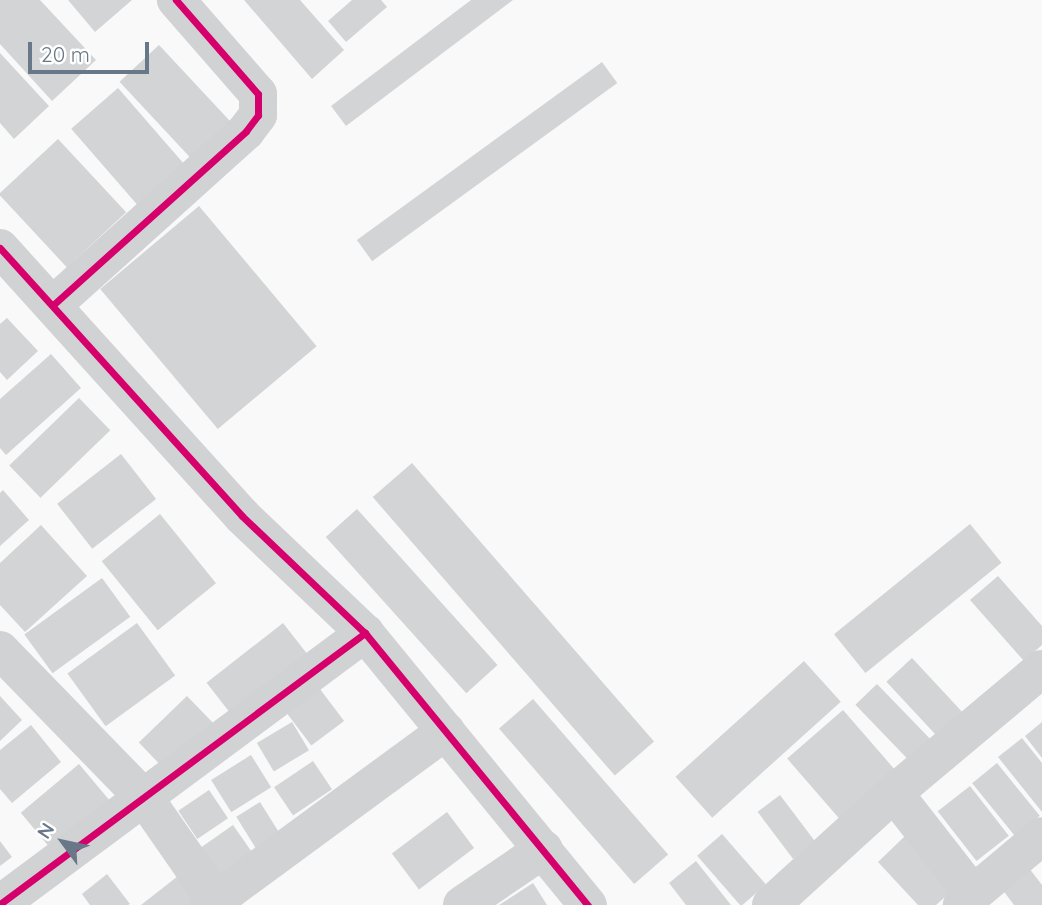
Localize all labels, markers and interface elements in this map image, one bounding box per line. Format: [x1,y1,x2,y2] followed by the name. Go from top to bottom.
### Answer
[32,28,152,72] scale bar
[41,41,90,67] text: 20 m
[28,807,98,877] north arrow
[32,818,59,843] text: N

